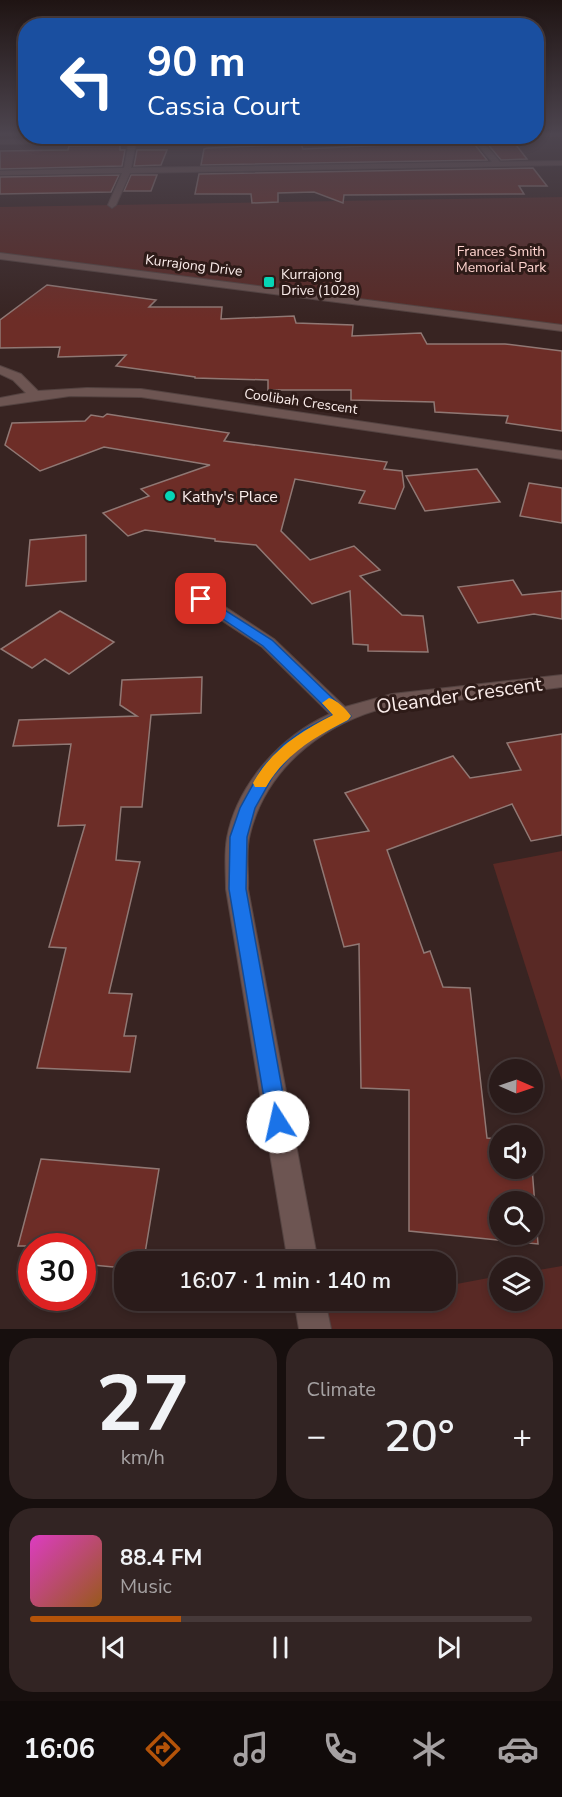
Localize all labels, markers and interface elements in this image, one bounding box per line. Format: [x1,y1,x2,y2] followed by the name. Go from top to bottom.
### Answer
[147,34,246,91] text: 90 m
[48,42,126,120] icon: left
[147,88,300,125] text: Cassia Court
[456,242,547,277] park label: Frances Smith Memorial Park
[144,250,244,281] street label: Kurrajong Drive
[281,265,360,300] place label: Kurrajong Drive (1028)
[262,275,276,289] marker: Kurrajong Drive (1028)
[243,384,359,419] street label: Coolibah Crescent
[182,486,278,508] place label: Kathy's Place
[163,489,177,503] marker: Kathy's Place
[175,573,226,624] pin
[184,582,217,615] icon: arrive
[374,670,545,720] street label: Oleander Crescent
[489,1059,543,1113] north arrow
[489,1059,543,1311] map controls
[246,1090,310,1154] position arrow
[489,1125,543,1179] button: sound
[489,1191,543,1245] button: search
[18,1233,96,1311] speed limit sign: 30
[489,1257,543,1311] button: layers
[179,1266,391,1296] text: 16:07 · 1 min · 140 m
[96,1351,190,1458] text: 27
[307,1376,376,1403] text: Climate
[384,1406,455,1467] text: 20°
[307,1414,326,1459] text: −
[512,1414,532,1459] text: +
[121,1444,165,1471] text: km/h
[120,1543,202,1573] text: 88.4 FM
[120,1573,172,1600] text: Music
[97,1631,130,1664] icon: previous
[264,1631,297,1664] icon: pause
[432,1631,465,1664] icon: next
[142,1728,184,1770] icon: directions
[230,1728,272,1770] icon: music
[319,1728,361,1770] icon: phone
[408,1728,450,1770] icon: climate
[497,1728,539,1770] icon: car
[23,1731,95,1768] text: 16:06

